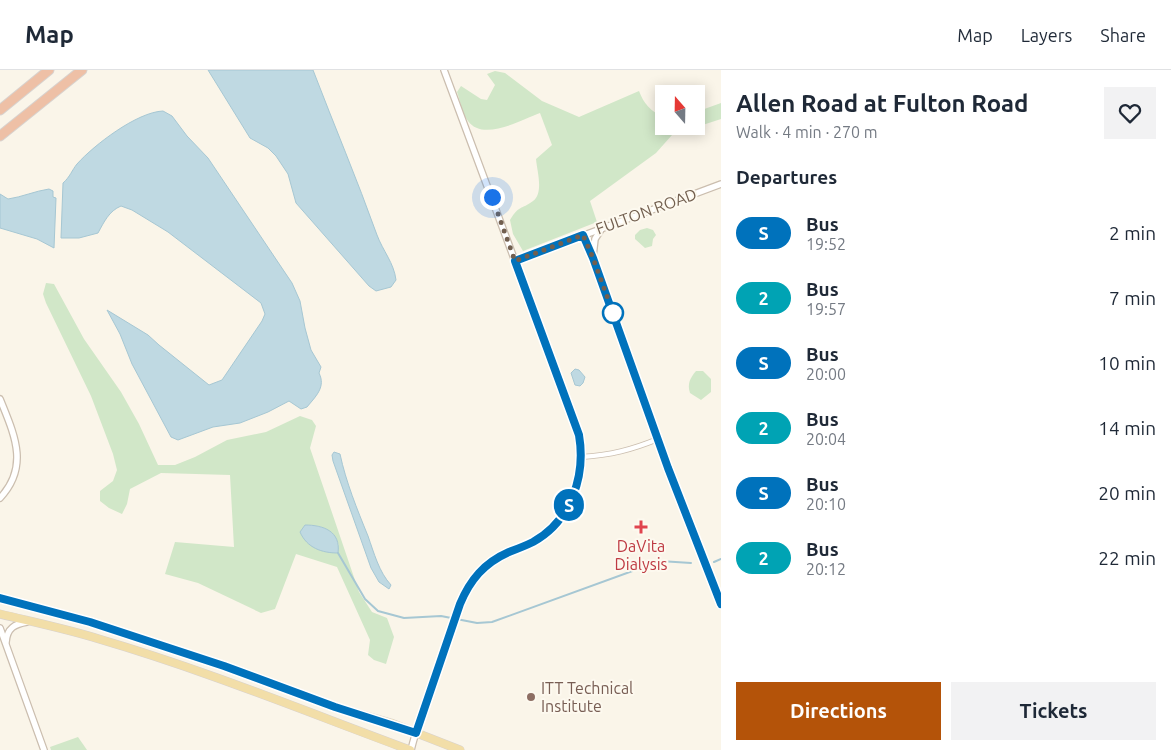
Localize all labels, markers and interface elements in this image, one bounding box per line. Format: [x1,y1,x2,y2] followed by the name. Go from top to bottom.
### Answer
[25,21,74,48] text: Map
[957,25,993,45] text: Map
[1021,25,1072,45] text: Layers
[1100,25,1146,45] text: Share
[655,85,705,135] north arrow
[655,85,705,135] map controls
[1104,87,1156,139] button: heart
[736,90,1028,117] text: Allen Road at Fulton Road
[736,123,878,141] text: Walk · 4 min · 270 m
[736,166,837,188] text: Departures
[593,184,699,238] street label: FULTON ROAD
[480,185,505,210] your location
[806,213,839,235] text: Bus
[1109,222,1156,244] text: 2 min
[758,223,769,243] text: S
[806,235,846,253] text: 19:52
[806,278,839,300] text: Bus
[1109,287,1156,309] text: 7 min
[758,288,769,308] text: 2
[806,300,846,318] text: 19:57
[602,302,624,324] unlabelled marker
[806,343,839,365] text: Bus
[1098,352,1156,374] text: 10 min
[758,353,769,373] text: S
[806,365,846,383] text: 20:00
[806,408,839,430] text: Bus
[1098,417,1156,439] text: 14 min
[758,418,769,438] text: 2
[806,430,846,448] text: 20:04
[806,473,839,495] text: Bus
[1098,482,1156,504] text: 20 min
[758,483,769,503] text: S
[553,489,585,521] line badge: S
[564,495,574,515] text: S
[806,495,846,513] text: 20:10
[634,520,648,534] marker: DaVita Dialysis
[614,537,668,573] place label: DaVita Dialysis
[806,538,839,560] text: Bus
[1098,547,1156,569] text: 22 min
[758,548,769,568] text: 2
[806,560,846,578] text: 20:12
[541,679,633,715] place label: ITT Technical Institute
[736,682,941,740] button: Directions
[951,682,1156,740] button: Tickets
[525,691,537,703] marker: ITT Technical Institute

